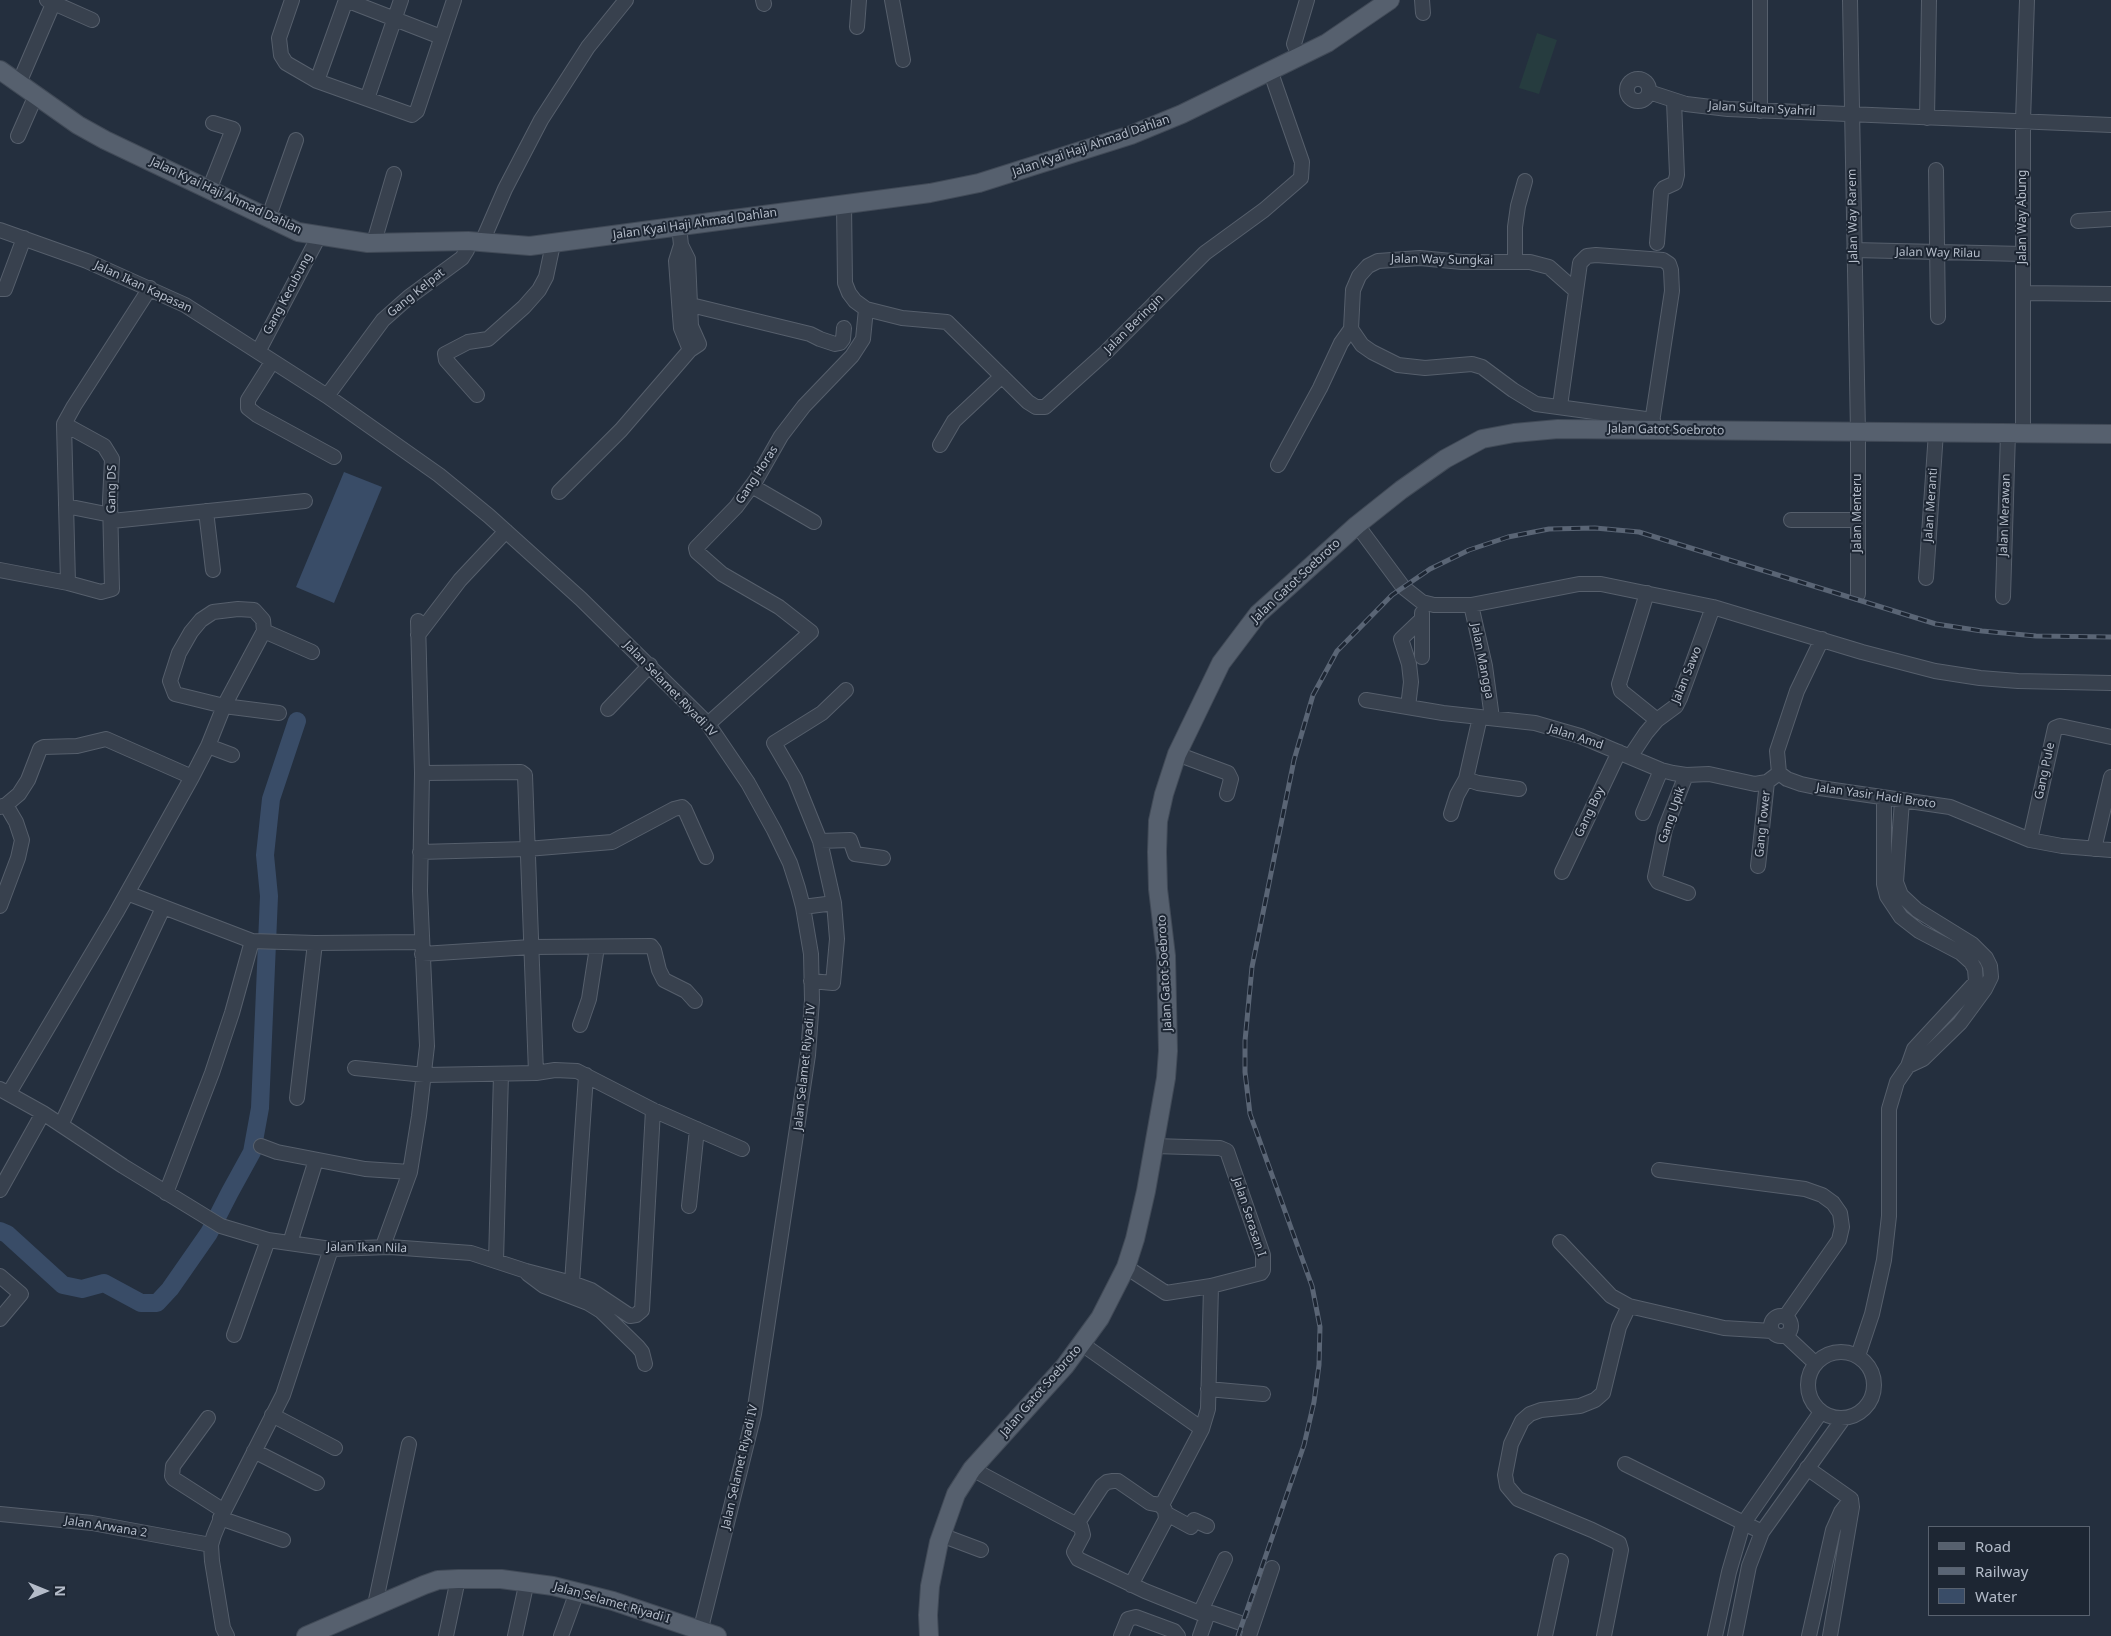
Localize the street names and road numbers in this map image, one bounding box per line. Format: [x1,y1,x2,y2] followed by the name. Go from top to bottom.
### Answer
[1708,99,1816,119] street label: Jalan Sultan Syahril
[1010,112,1172,180] street label: Jalan Kyai Haji Ahmad Dahlan
[148,155,304,237] street label: Jalan Kyai Haji Ahmad Dahlan
[1845,169,1861,263] street label: Jalan Way Rarem
[2016,170,2030,264] street label: Jalan Way Abung
[612,205,778,243] street label: Jalan Kyai Haji Ahmad Dahlan
[1895,245,1981,261] street label: Jalan Way Rilau
[260,251,316,337] street label: Gang Kecubung
[1391,252,1493,268] street label: Jalan Way Sungkai
[92,258,194,316] street label: Jalan Ikan Kapasan
[385,266,447,320] street label: Gang Kelpat
[1101,291,1167,357] street label: Jalan Beringin
[1608,422,1724,438] street label: Jalan Gatot Soebroto
[733,443,781,507] street label: Gang Horas
[104,465,120,513] street label: Gang DS
[1921,467,1941,543] street label: Jalan Meranti
[1996,473,2014,557] street label: Jalan Merawan
[1851,474,1865,552] street label: Jalan Menteru
[1249,536,1343,626] street label: Jalan Gatot Soebroto
[1468,622,1496,700] street label: Jalan Mangga
[621,638,719,740] street label: Jalan Selamet Riyadi IV
[1669,644,1705,706] street label: Jalan Sawo
[1547,721,1605,753] street label: Jalan Amd
[2032,741,2058,801] street label: Gang Pule
[1815,780,1937,812] street label: Jalan Yasir Hadi Broto
[1572,784,1608,840] street label: Gang Boy
[1656,785,1688,845] street label: Gang Upik
[1752,790,1774,858] street label: Gang Tower
[1155,914,1175,1032] street label: Jalan Gatot Soebroto
[791,1003,819,1131] street label: Jalan Selamet Riyadi IV
[1229,1176,1269,1258] street label: Jalan Serasan I
[327,1240,407,1256] street label: Jalan Ikan Nila
[997,1342,1085,1440] street label: Jalan Gatot Soebroto
[719,1403,761,1531] street label: Jalan Selamet Riyadi IV
[64,1513,148,1541] street label: Jalan Arwana 2
[552,1580,672,1626] street label: Jalan Selamet Riyadi I

